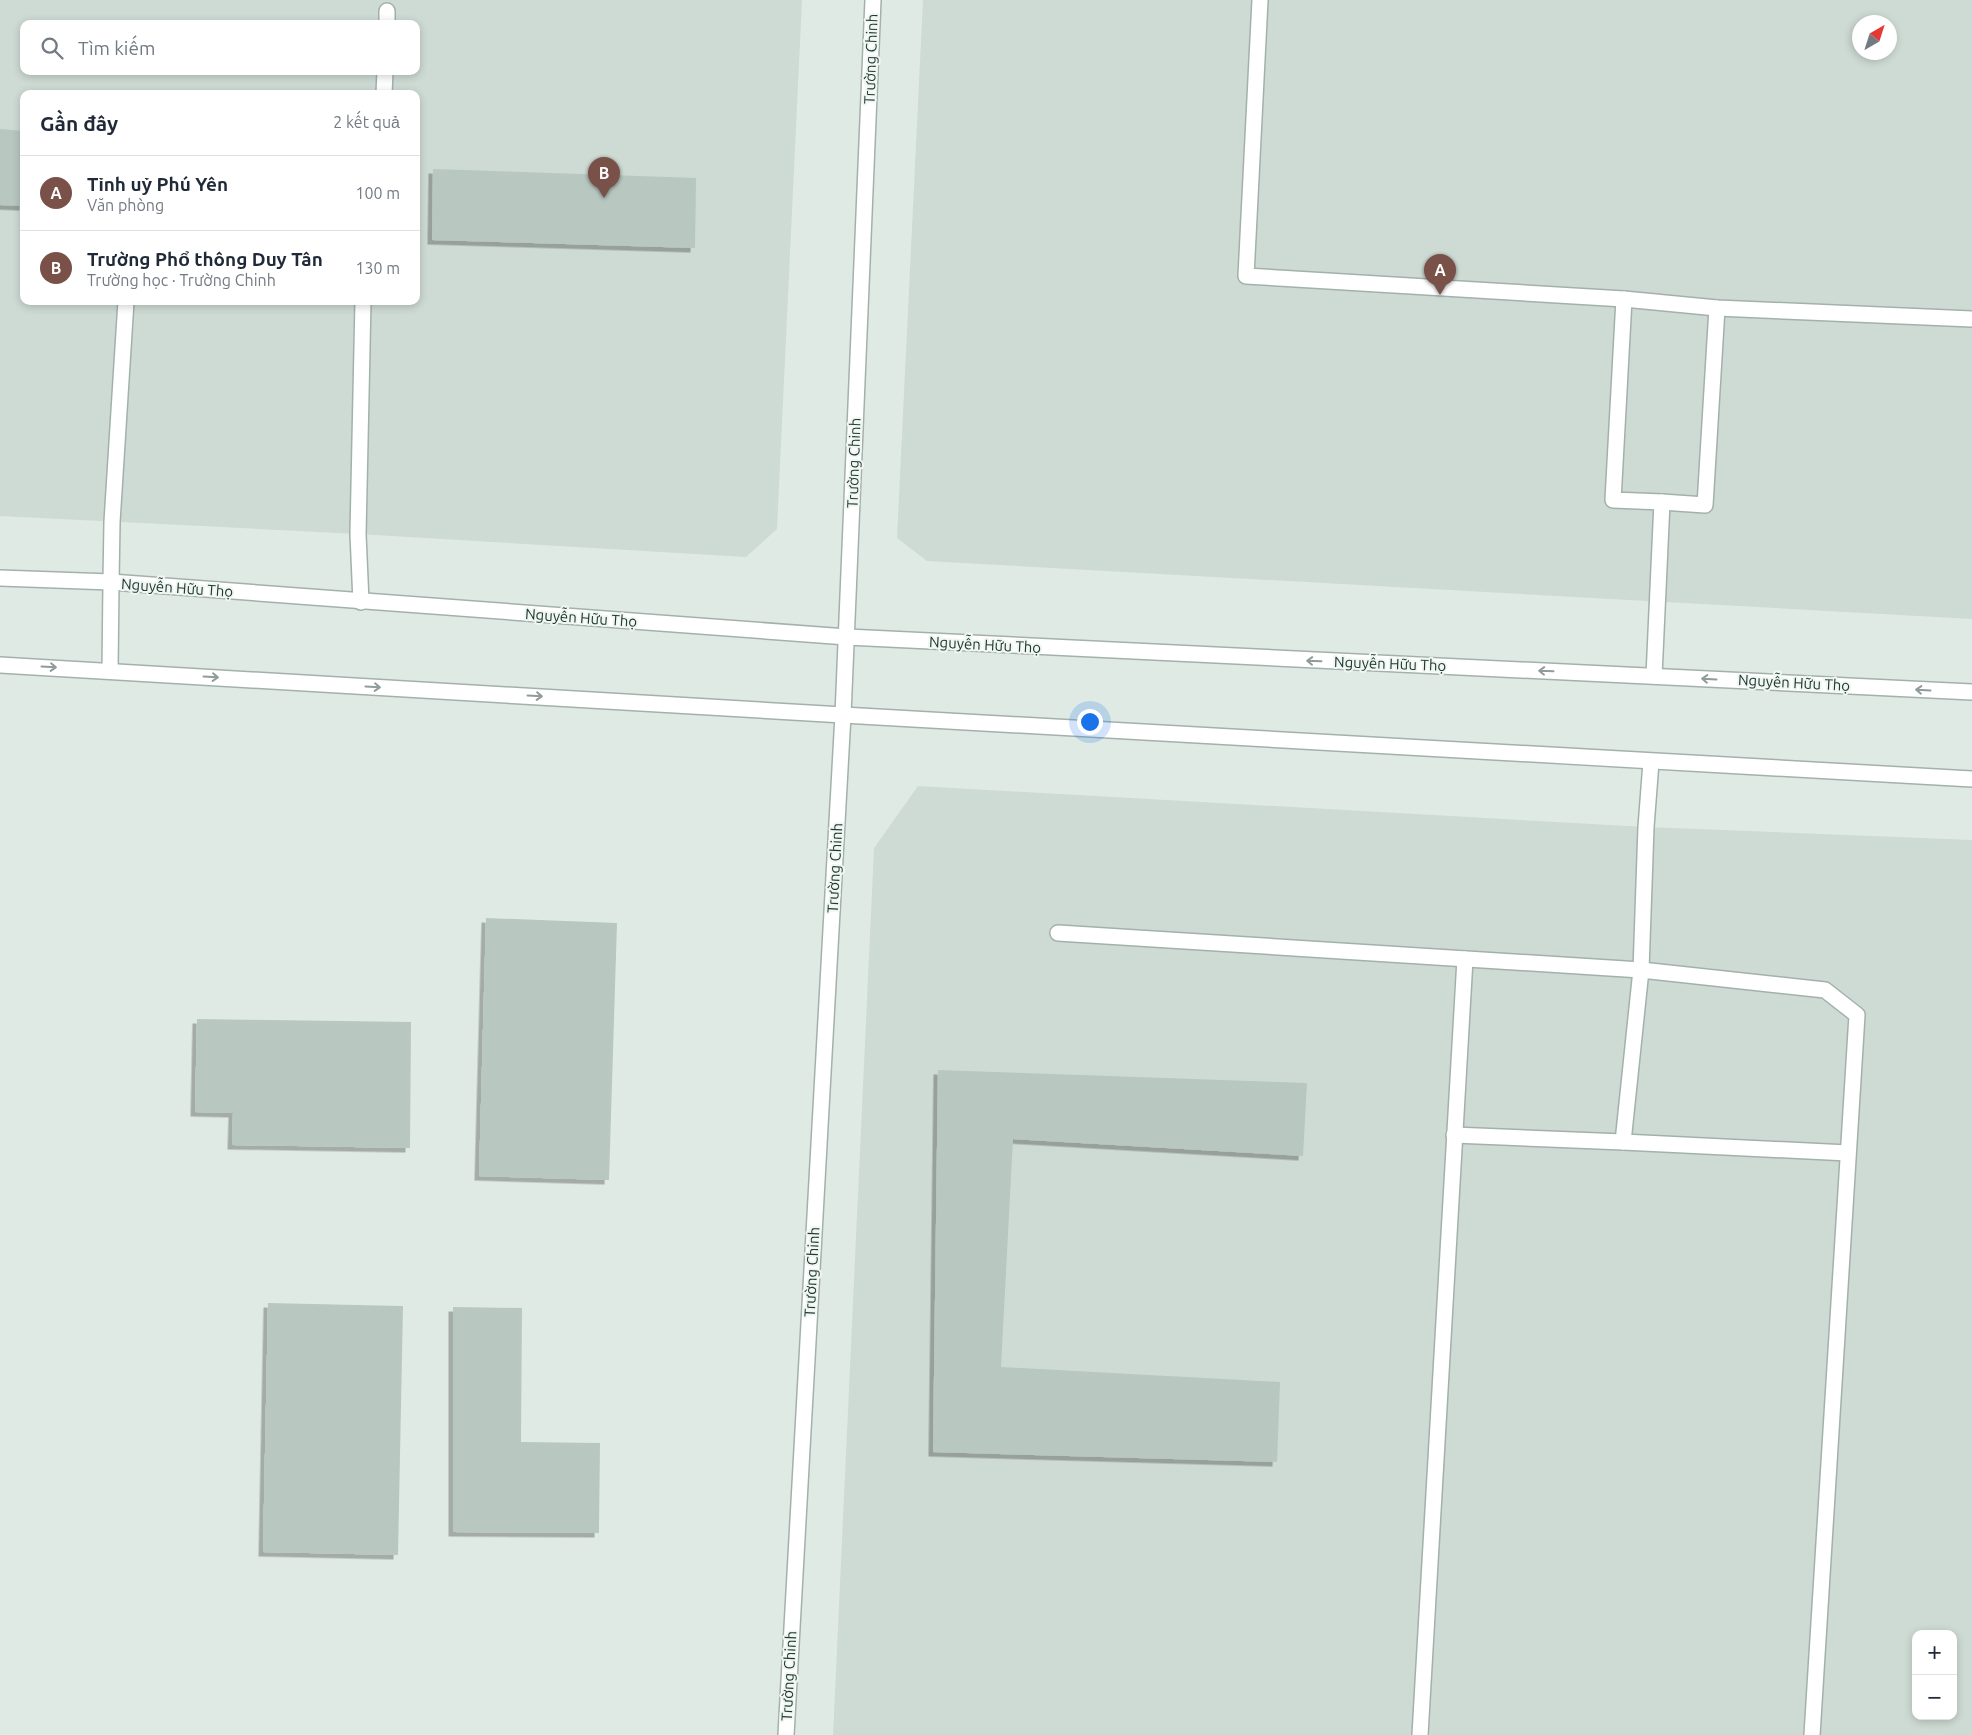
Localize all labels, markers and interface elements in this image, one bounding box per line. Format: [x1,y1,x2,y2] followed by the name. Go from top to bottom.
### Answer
[860,14,881,104] street label: Trường Chinh
[1852,15,1897,60] north arrow
[20,20,420,75] search box
[38,34,66,62] icon: search
[78,37,155,59] text: Tìm kiếm
[40,111,118,135] text: Gần đây
[333,113,400,131] text: 2 kết quả
[588,157,620,198] pin: B
[87,173,228,195] text: Tỉnh uỷ Phú Yên
[50,184,62,202] text: A
[355,184,400,202] text: 100 m
[87,196,164,214] text: Văn phòng
[87,248,323,270] text: Trường Phổ thông Duy Tân
[1424,254,1456,295] pin: A
[51,259,61,277] text: B
[355,259,400,277] text: 130 m
[87,271,276,289] text: Trường học · Trường Chinh
[843,418,864,508] street label: Trường Chinh
[120,573,234,600] street label: Nguyễn Hữu Thọ
[524,603,638,630] street label: Nguyễn Hữu Thọ
[928,631,1042,656] street label: Nguyễn Hữu Thọ
[1334,651,1447,674] street label: Nguyễn Hữu Thọ
[1306,656,1322,665] one-way arrow
[40,663,56,672] one-way arrow
[1539,666,1555,676] one-way arrow
[1737,669,1851,694] street label: Nguyễn Hữu Thọ
[203,672,219,681] one-way arrow
[1701,674,1717,683] one-way arrow
[365,682,381,691] one-way arrow
[1916,685,1932,694] one-way arrow
[527,692,543,701] one-way arrow
[1077,709,1103,735] your location
[824,822,845,914] street label: Trường Chinh
[801,1226,822,1318] street label: Trường Chinh
[778,1630,799,1722] street label: Trường Chinh
[1912,1630,1957,1720] map controls
[1912,1630,1957,1675] button: +
[1912,1675,1957,1720] button: −

